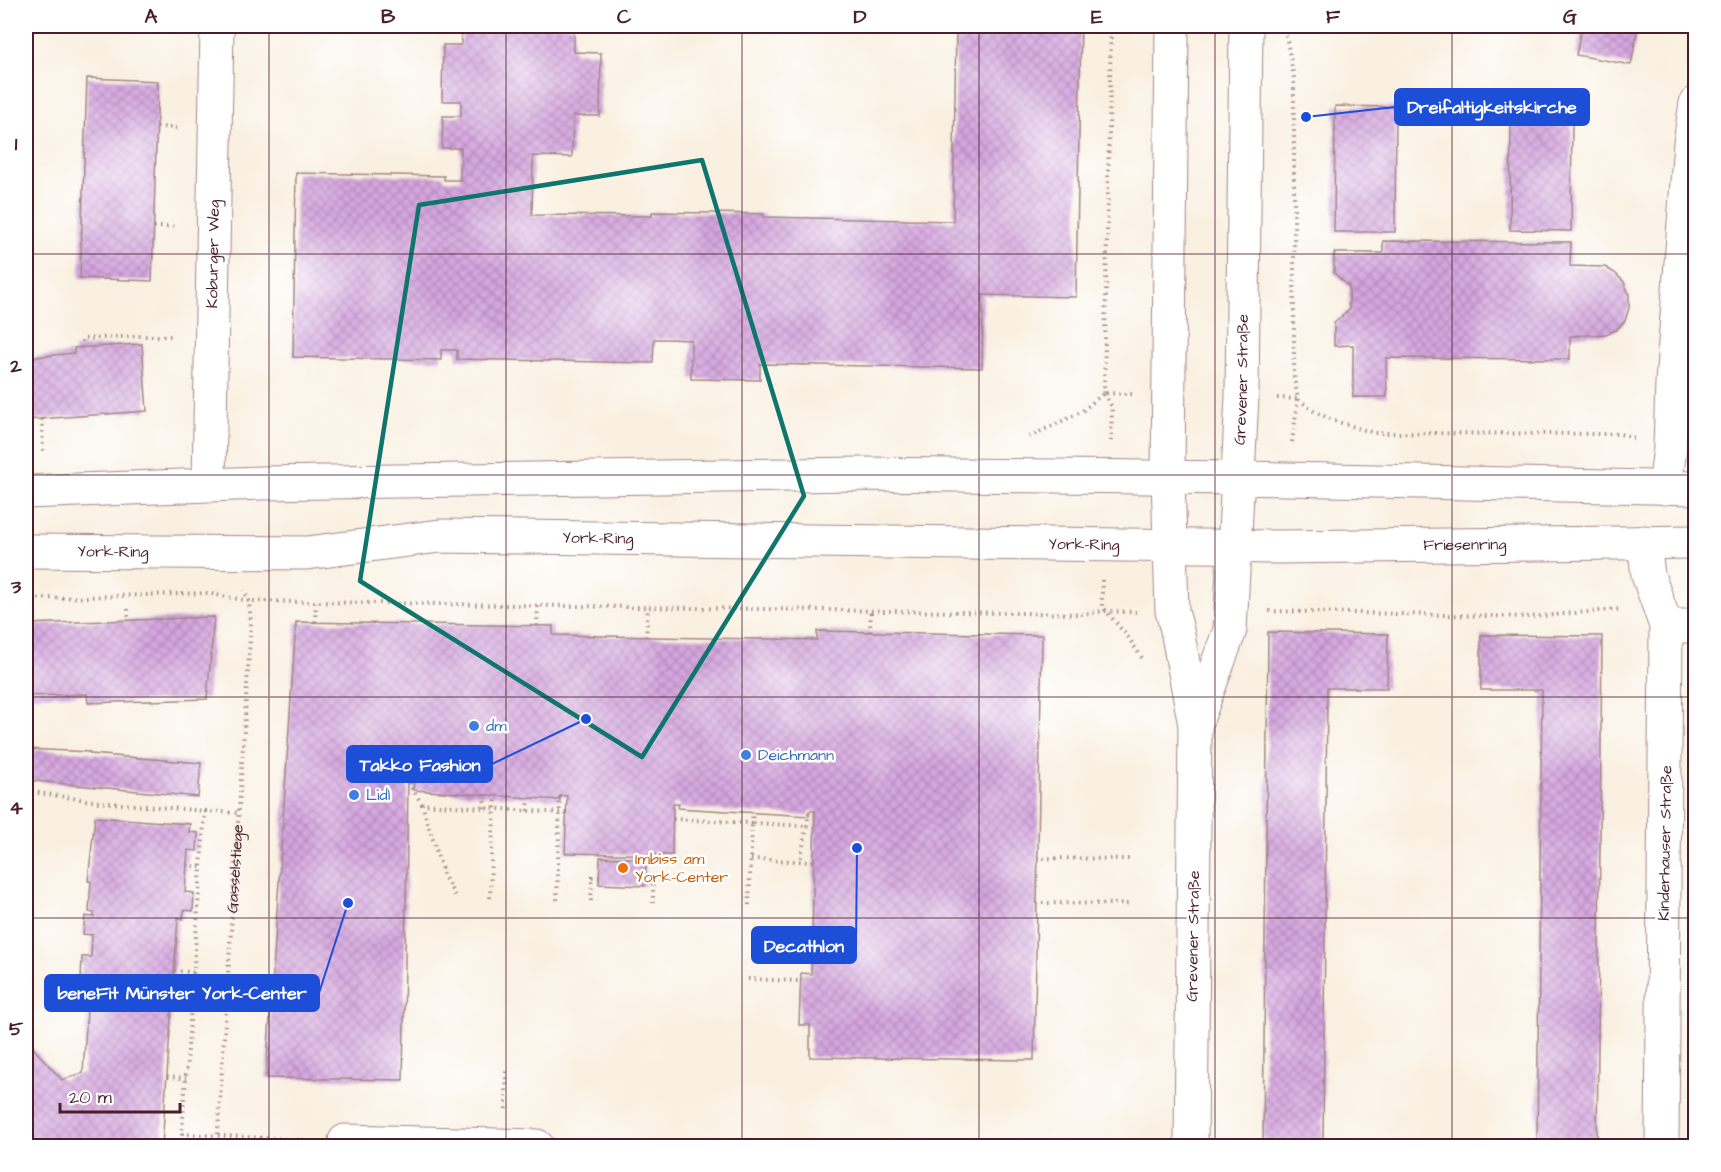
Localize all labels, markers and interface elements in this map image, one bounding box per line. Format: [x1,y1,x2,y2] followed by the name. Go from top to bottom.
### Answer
[145,3,158,31] text: A
[381,3,396,31] text: B
[617,3,632,31] text: C
[854,3,867,31] text: D
[1091,3,1103,31] text: E
[1326,3,1341,31] text: F
[1563,3,1577,31] text: G
[1395,89,1589,125] callout: Dreifaltigkeitskirche
[1407,95,1577,121] text: Dreifaltigkeitskirche
[15,130,18,158] text: 1
[201,199,226,309] street label: Koburger Weg
[1229,314,1254,446] street label: Grevener Straße
[9,352,22,380] text: 2
[562,527,634,551] street label: York-Ring
[1048,533,1120,557] street label: York-Ring
[1423,533,1507,556] street label: Friesenring
[77,540,149,564] street label: York-Ring
[10,573,22,601] text: 3
[486,715,507,737] place label: dm
[467,719,481,733] marker: dm
[758,744,834,766] place label: Deichmann
[347,746,492,782] callout: Takko Fashion
[739,748,753,762] marker: Deichmann
[358,753,481,778] text: Takko Fashion
[1653,765,1677,921] street label: Kinderhauser Straße
[366,784,390,806] place label: Lidl
[347,788,361,802] marker: Lidl
[9,794,23,822] text: 4
[221,823,249,914] street label: Gasselstiege
[635,848,728,888] place label: Imbiss am York-Center
[616,861,630,875] marker: Imbiss am York-Center
[1181,870,1205,1002] street label: Grevener Straße
[752,927,856,963] callout: Decathlon
[764,934,844,959] text: Decathlon
[45,975,319,1011] callout: beneFit Münster York-Center
[57,981,307,1006] text: beneFit Münster York-Center
[9,1015,24,1043] text: 5
[60,1076,180,1114] scale bar
[69,1085,112,1110] text: 20 m

